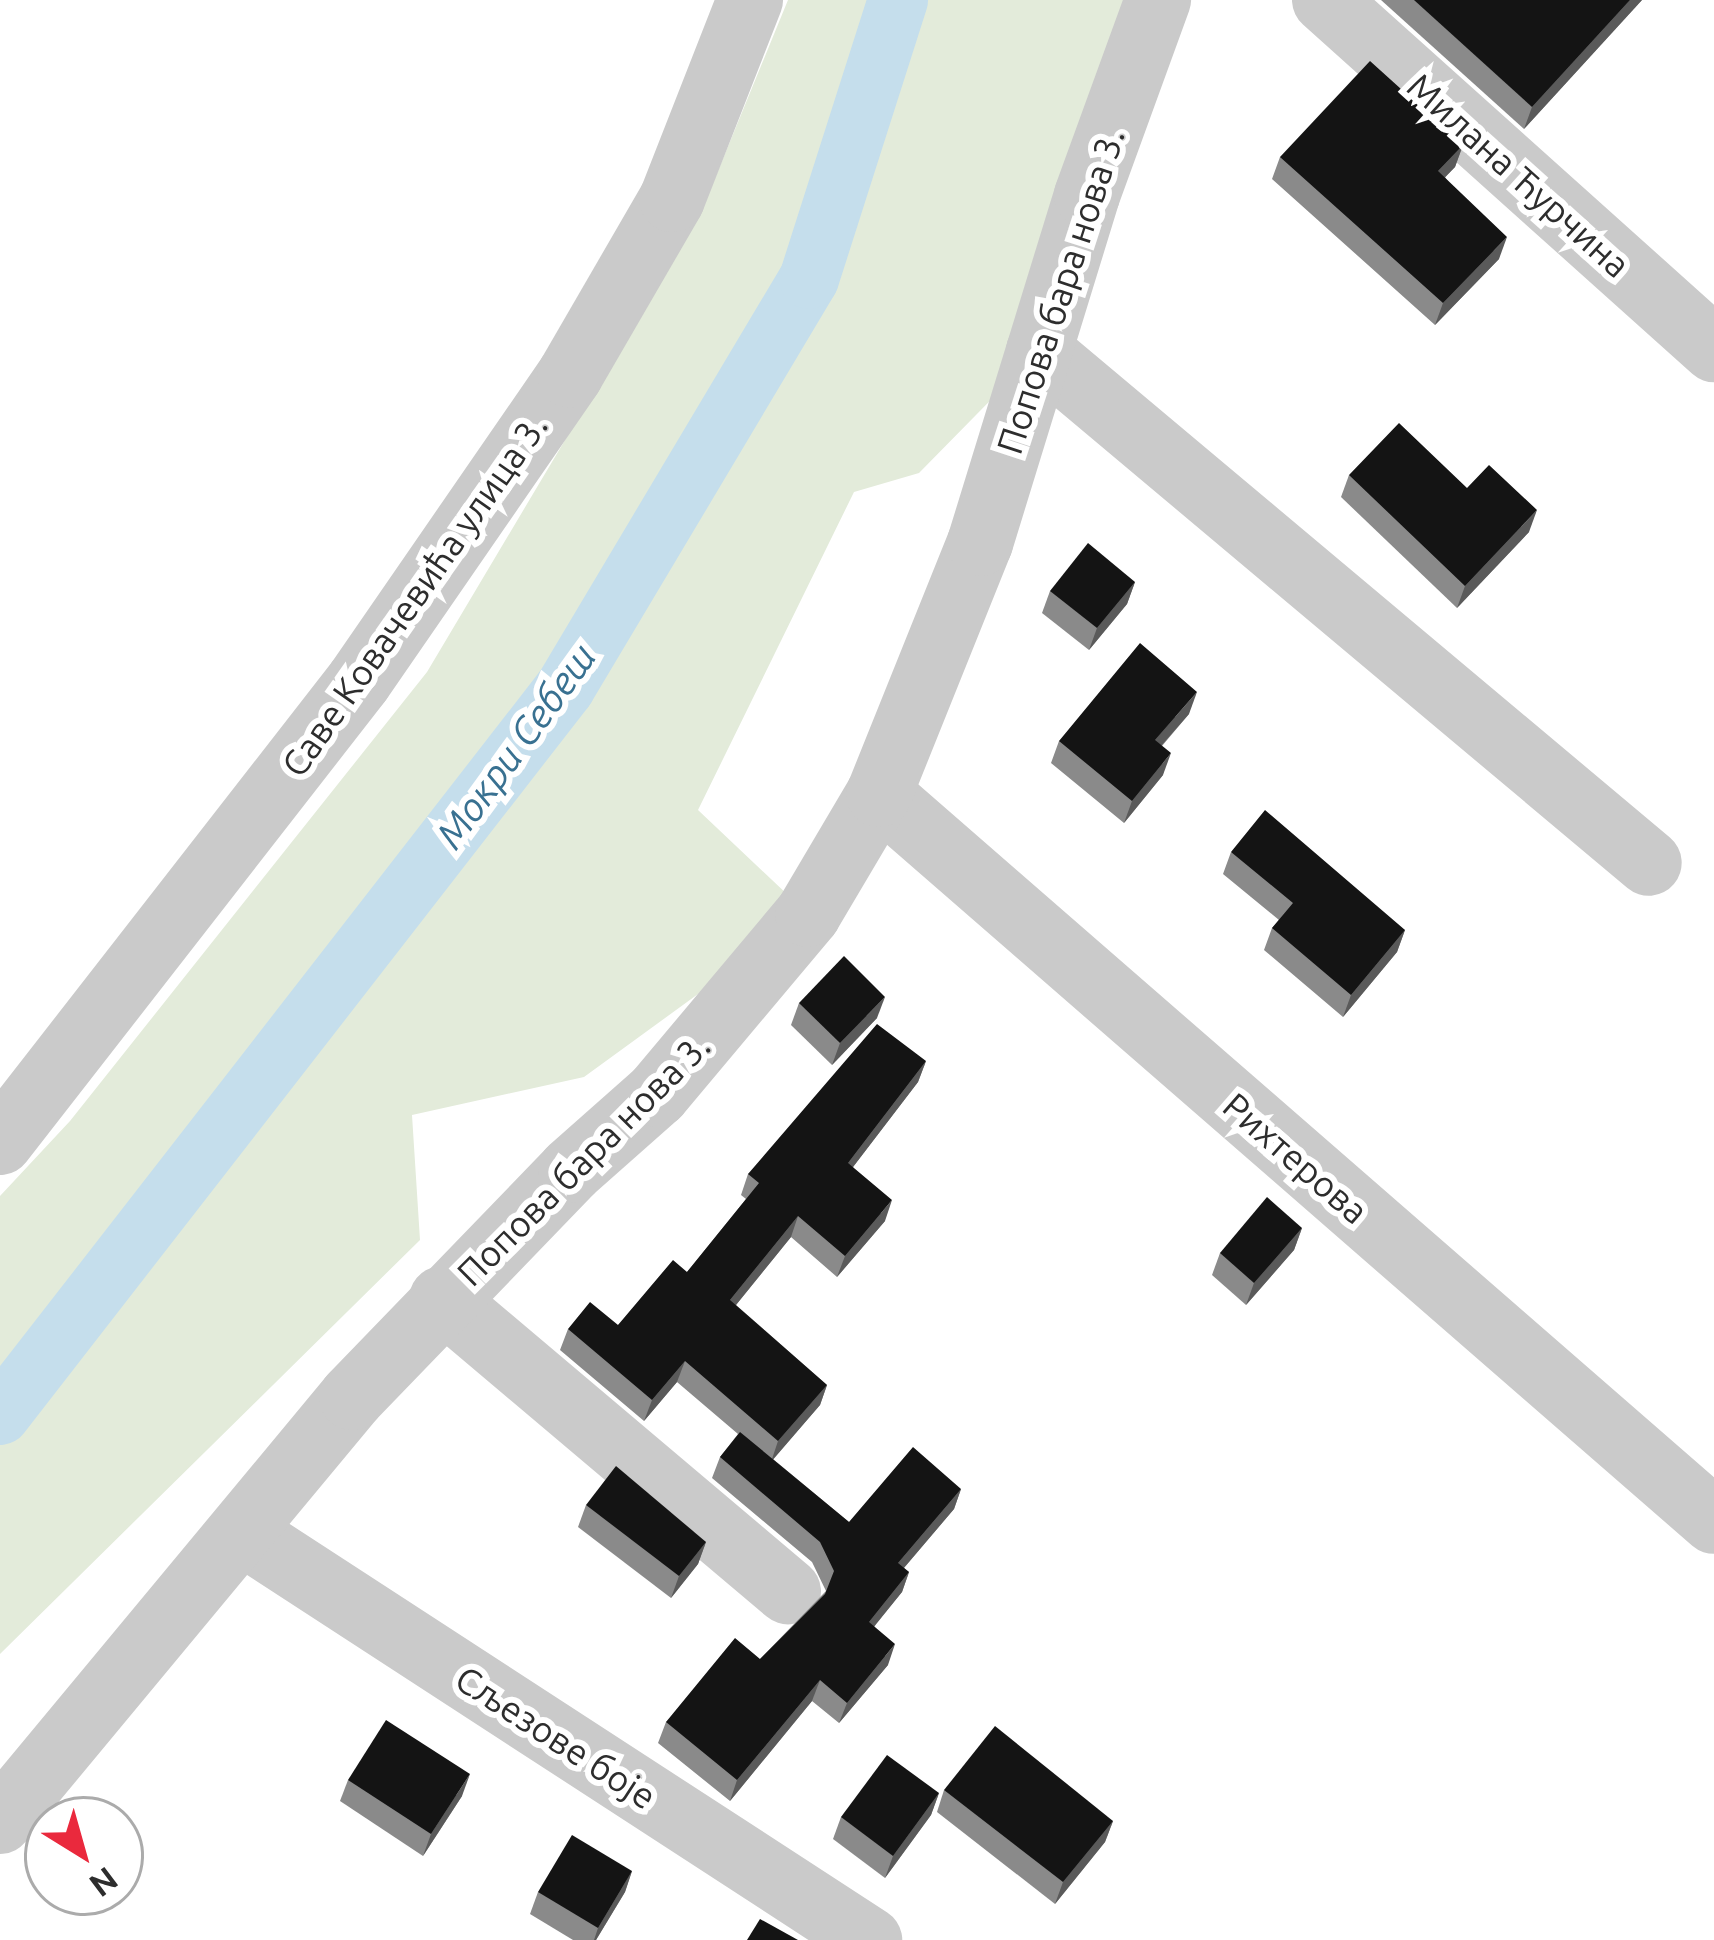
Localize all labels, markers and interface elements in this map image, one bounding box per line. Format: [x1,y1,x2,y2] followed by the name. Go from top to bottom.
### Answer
[1399,64,1639,286] street label: Милана Ћурчина
[987,123,1133,459] street label: Попова бара нова 3.
[272,405,556,785] street label: Саве Ковачевића улица 3.
[426,635,606,857] water label: Мокри Себеш
[448,1024,718,1294] street label: Попова бара нова 3.
[1215,1083,1377,1233] street label: Рихтерова
[448,1656,664,1818] street label: Сљезове боје
[24,1796,144,1916] north arrow
[83,1861,125,1905] text: N

